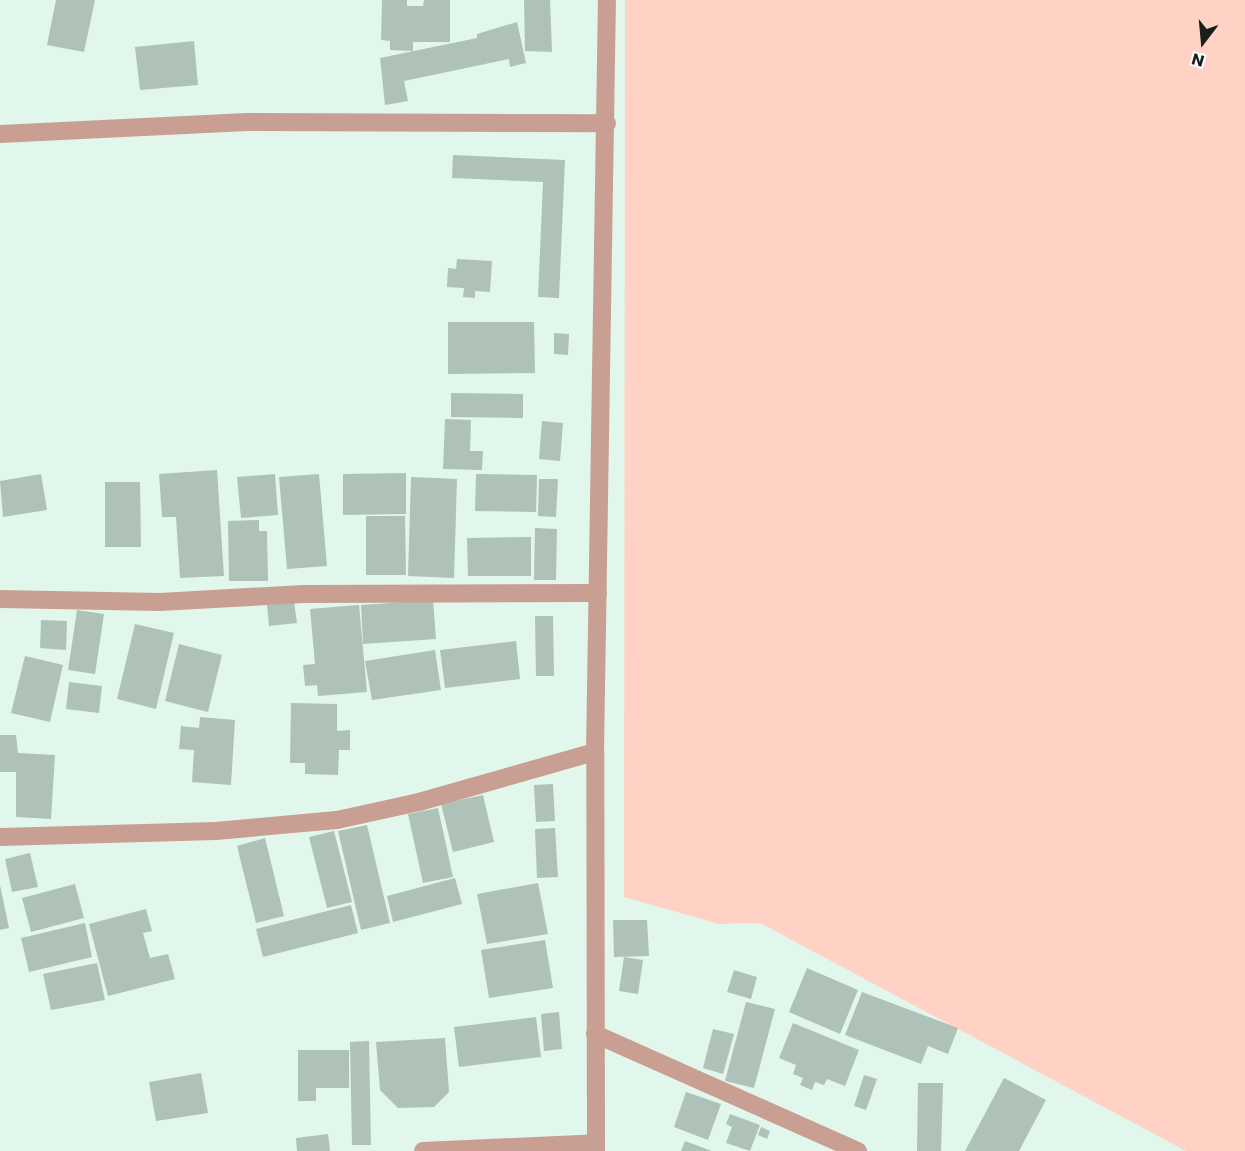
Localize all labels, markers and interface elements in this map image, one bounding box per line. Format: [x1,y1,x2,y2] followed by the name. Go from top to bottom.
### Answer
[1173,12,1233,72] north arrow
[1189,47,1207,73] text: N

